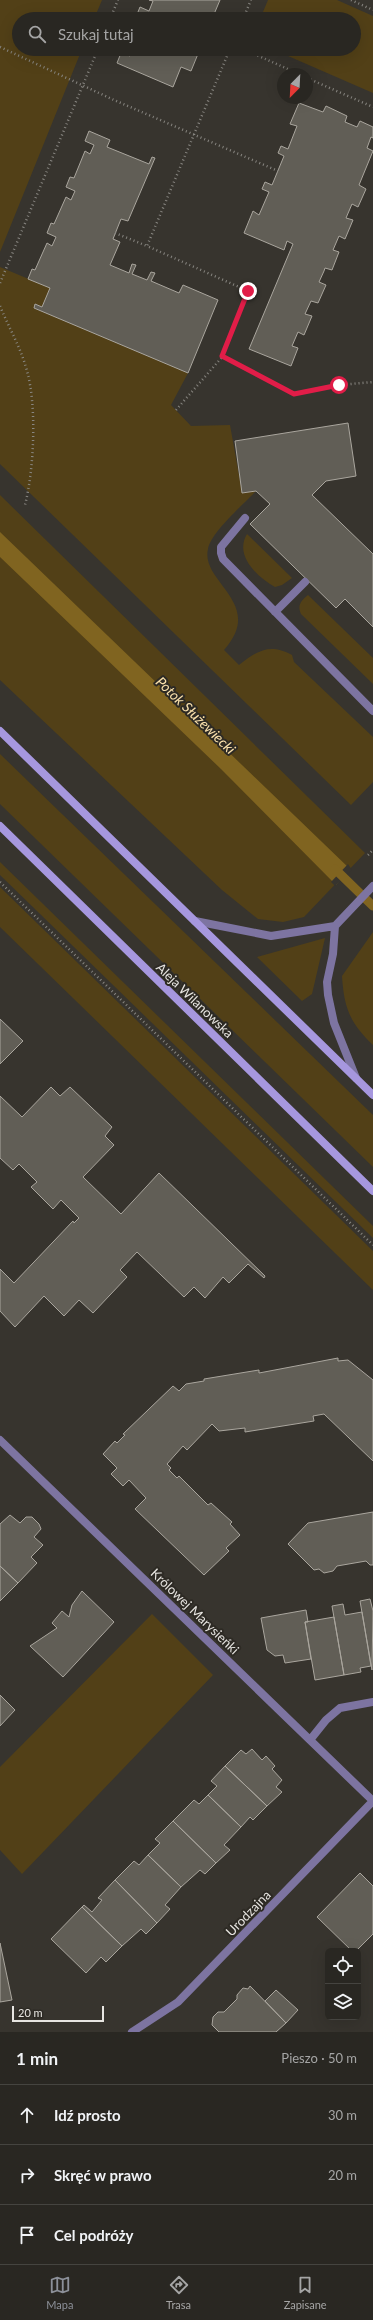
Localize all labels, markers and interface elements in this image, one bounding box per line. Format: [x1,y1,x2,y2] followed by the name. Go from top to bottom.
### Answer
[12,12,361,56] search box
[26,23,48,45] icon: search
[58,25,134,43] text: Szukaj tutaj
[277,68,313,104] north arrow
[239,282,257,300] route end
[330,376,348,394] route start
[153,673,240,758] water label: Potok Służewiecki
[153,959,237,1041] street label: Aleja Wilanowska
[148,1565,242,1657] street label: Królowej Marysieńki
[222,1887,274,1939] street label: Urodzajna
[325,1948,361,2020] map controls
[325,1948,361,1984] button: locate
[325,1984,361,2020] button: layers
[12,2004,104,2023] scale bar
[18,2006,43,2019] text: 20 m
[16,2048,58,2069] text: 1 min
[281,2050,357,2066] text: Pieszo · 50 m
[16,2104,38,2126] icon: ahead
[54,2106,121,2124] text: Idź prosto
[328,2107,357,2123] text: 30 m
[16,2164,38,2186] icon: right
[54,2166,152,2184] text: Skręć w prawo
[328,2167,357,2183] text: 20 m
[16,2224,38,2246] icon: arrive
[54,2226,133,2244] text: Cel podróży
[46,2274,73,2311] tab: Mapa
[166,2274,191,2311] tab: Trasa
[284,2274,327,2311] tab: Zapisane

